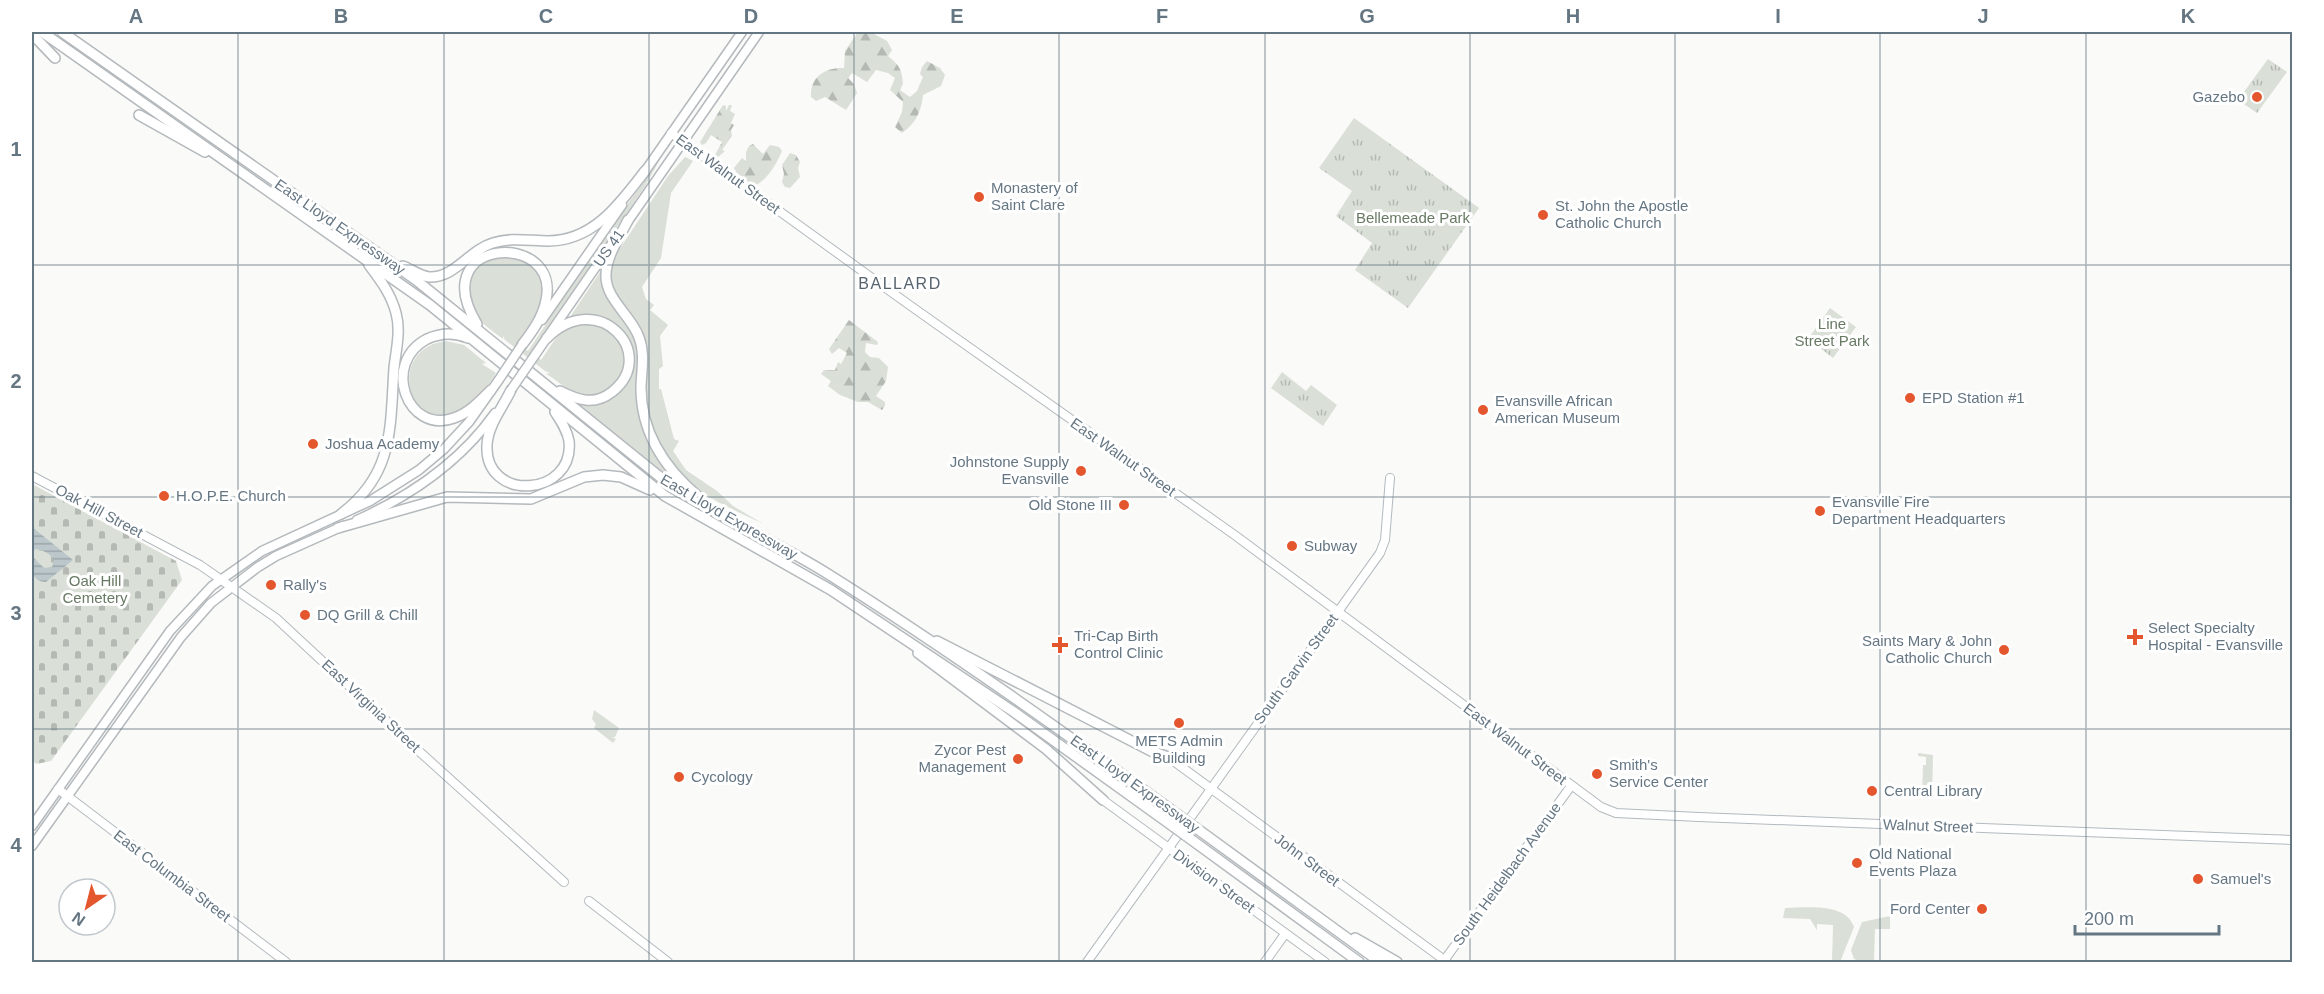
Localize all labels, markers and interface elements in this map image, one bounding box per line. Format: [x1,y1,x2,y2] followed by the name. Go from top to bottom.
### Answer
[129,5,143,27] text: A
[334,5,348,27] text: B
[539,5,553,27] text: C
[744,5,758,27] text: D
[950,5,964,27] text: E
[1156,5,1168,27] text: F
[1359,5,1375,27] text: G
[1566,5,1580,27] text: H
[1775,5,1781,27] text: I
[1977,5,1989,27] text: J
[2181,5,2196,27] text: K
[2192,88,2245,105] place label: Gazebo
[2250,90,2264,104] marker: Gazebo
[673,130,784,218] street label: East Walnut Street
[10,138,22,160] text: 1
[272,175,409,278] street label: East Lloyd Expressway
[991,179,1079,213] place label: Monastery of Saint Clare
[972,190,986,204] marker: Monastery of Saint Clare
[1555,197,1688,231] place label: St. John the Apostle Catholic Church
[1536,208,1550,222] marker: St. John the Apostle Catholic Church
[1356,209,1471,226] park label: Bellemeade Park
[590,226,628,270] street label: US 41
[858,275,942,292] district label: BALLARD
[1794,315,1870,349] park label: Line Street Park
[10,370,22,392] text: 2
[1922,389,2025,406] place label: EPD Station #1
[1903,391,1917,405] marker: EPD Station #1
[1495,392,1620,426] place label: Evansville African American Museum
[1476,403,1490,417] marker: Evansville African American Museum
[1067,414,1180,500] street label: East Walnut Street
[325,435,440,452] place label: Joshua Academy
[306,437,320,451] marker: Joshua Academy
[950,453,1069,487] place label: Johnstone Supply Evansville
[1074,464,1088,478] marker: Johnstone Supply Evansville
[658,470,801,563] street label: East Lloyd Expressway
[53,480,147,541] street label: Oak Hill Street
[176,487,286,504] place label: H.O.P.E. Church
[157,489,171,503] marker: H.O.P.E. Church
[1832,493,2005,527] place label: Evansville Fire Department Headquarters
[1029,496,1112,513] place label: Old Stone III
[1117,498,1131,512] marker: Old Stone III
[1813,504,1827,518] marker: Evansville Fire Department Headquarters
[1304,537,1358,554] place label: Subway
[1285,539,1299,553] marker: Subway
[62,572,128,606] park label: Oak Hill Cemetery
[283,576,327,593] place label: Rally's
[264,578,278,592] marker: Rally's
[10,602,22,624] text: 3
[317,606,418,623] place label: DQ Grill & Chill
[298,608,312,622] marker: DQ Grill & Chill
[1250,610,1342,727] street label: South Garvin Street
[2148,619,2283,653] place label: Select Specialty Hospital - Evansville
[1074,627,1164,661] place label: Tri-Cap Birth Control Clinic
[2126,628,2144,646] marker: Select Specialty Hospital - Evansville
[1862,632,1992,666] place label: Saints Mary & John Catholic Church
[1051,636,1069,654] marker: Tri-Cap Birth Control Clinic
[1997,643,2011,657] marker: Saints Mary & John Catholic Church
[319,656,425,756] street label: East Virginia Street
[1460,699,1571,788] street label: East Walnut Street
[1172,716,1186,730] marker: METS Admin Building
[1068,731,1203,836] street label: East Lloyd Expressway
[1135,732,1223,766] place label: METS Admin Building
[918,741,1007,775] place label: Zycor Pest Management
[1011,752,1025,766] marker: Zycor Pest Management
[1609,756,1708,790] place label: Smith's Service Center
[1590,767,1604,781] marker: Smith's Service Center
[691,768,753,785] place label: Cycology
[672,770,686,784] marker: Cycology
[1884,782,1983,799] place label: Central Library
[1865,784,1879,798] marker: Central Library
[1449,799,1564,948] street label: South Heidelbach Avenue
[1883,815,1974,836] street label: Walnut Street
[111,826,235,926] street label: East Columbia Street
[1272,830,1344,890] street label: John Street
[10,834,22,856] text: 4
[1170,845,1259,916] street label: Division Street
[1869,845,1957,879] place label: Old National Events Plaza
[1850,856,1864,870] marker: Old National Events Plaza
[2210,870,2271,887] place label: Samuel's
[2191,872,2205,886] marker: Samuel's
[57,877,117,937] north arrow
[2075,898,2219,936] scale bar
[1890,900,1970,917] place label: Ford Center
[1975,902,1989,916] marker: Ford Center
[69,909,88,929] text: N
[2084,909,2134,929] text: 200 m

